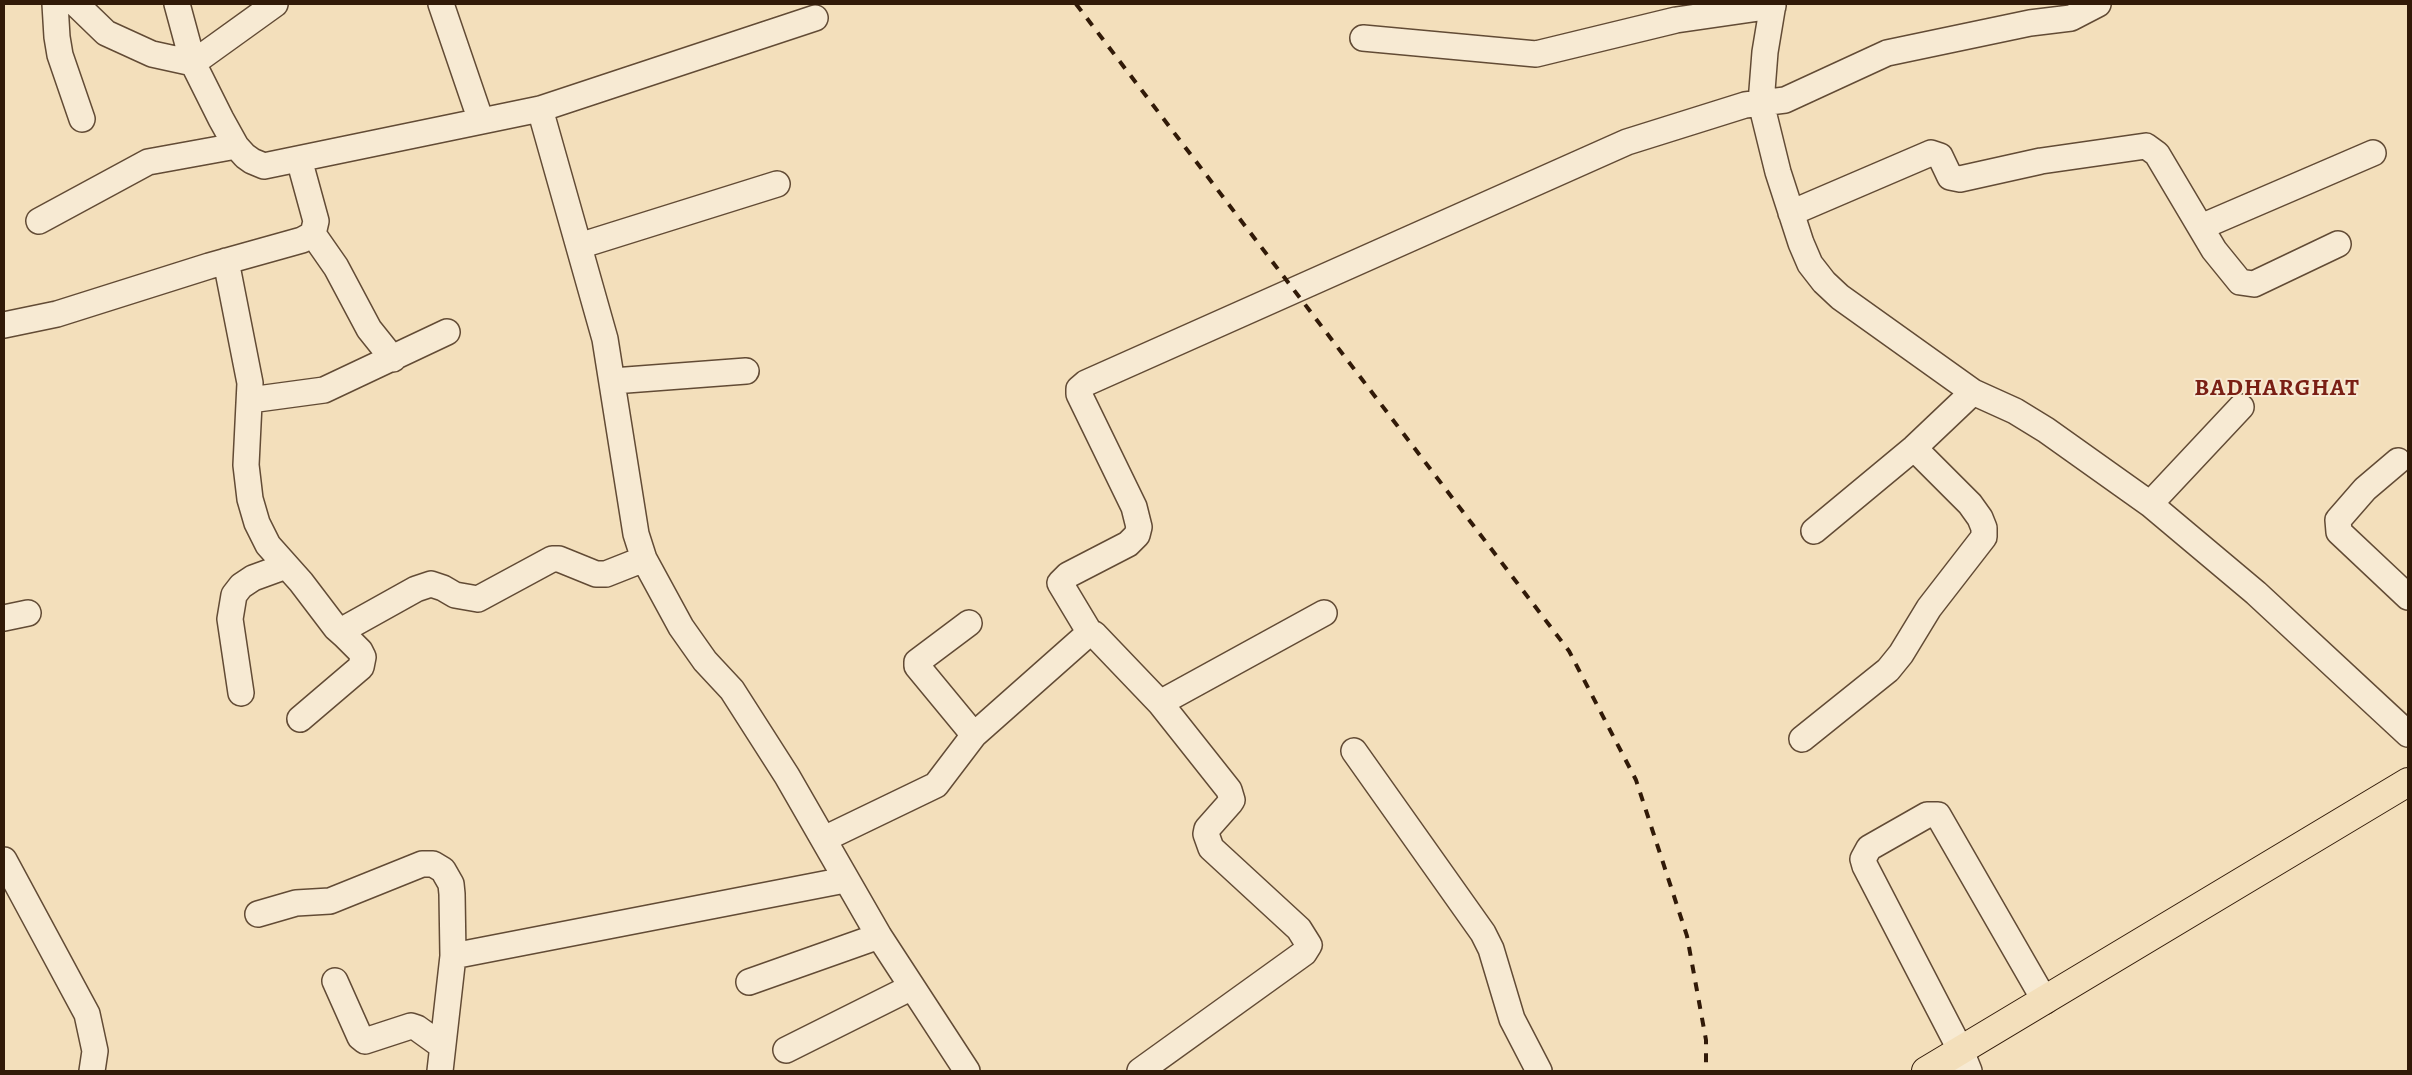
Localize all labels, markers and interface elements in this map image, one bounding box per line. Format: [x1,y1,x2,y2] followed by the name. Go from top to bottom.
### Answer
[2193,375,2361,403] district label: BADHARGHAT

